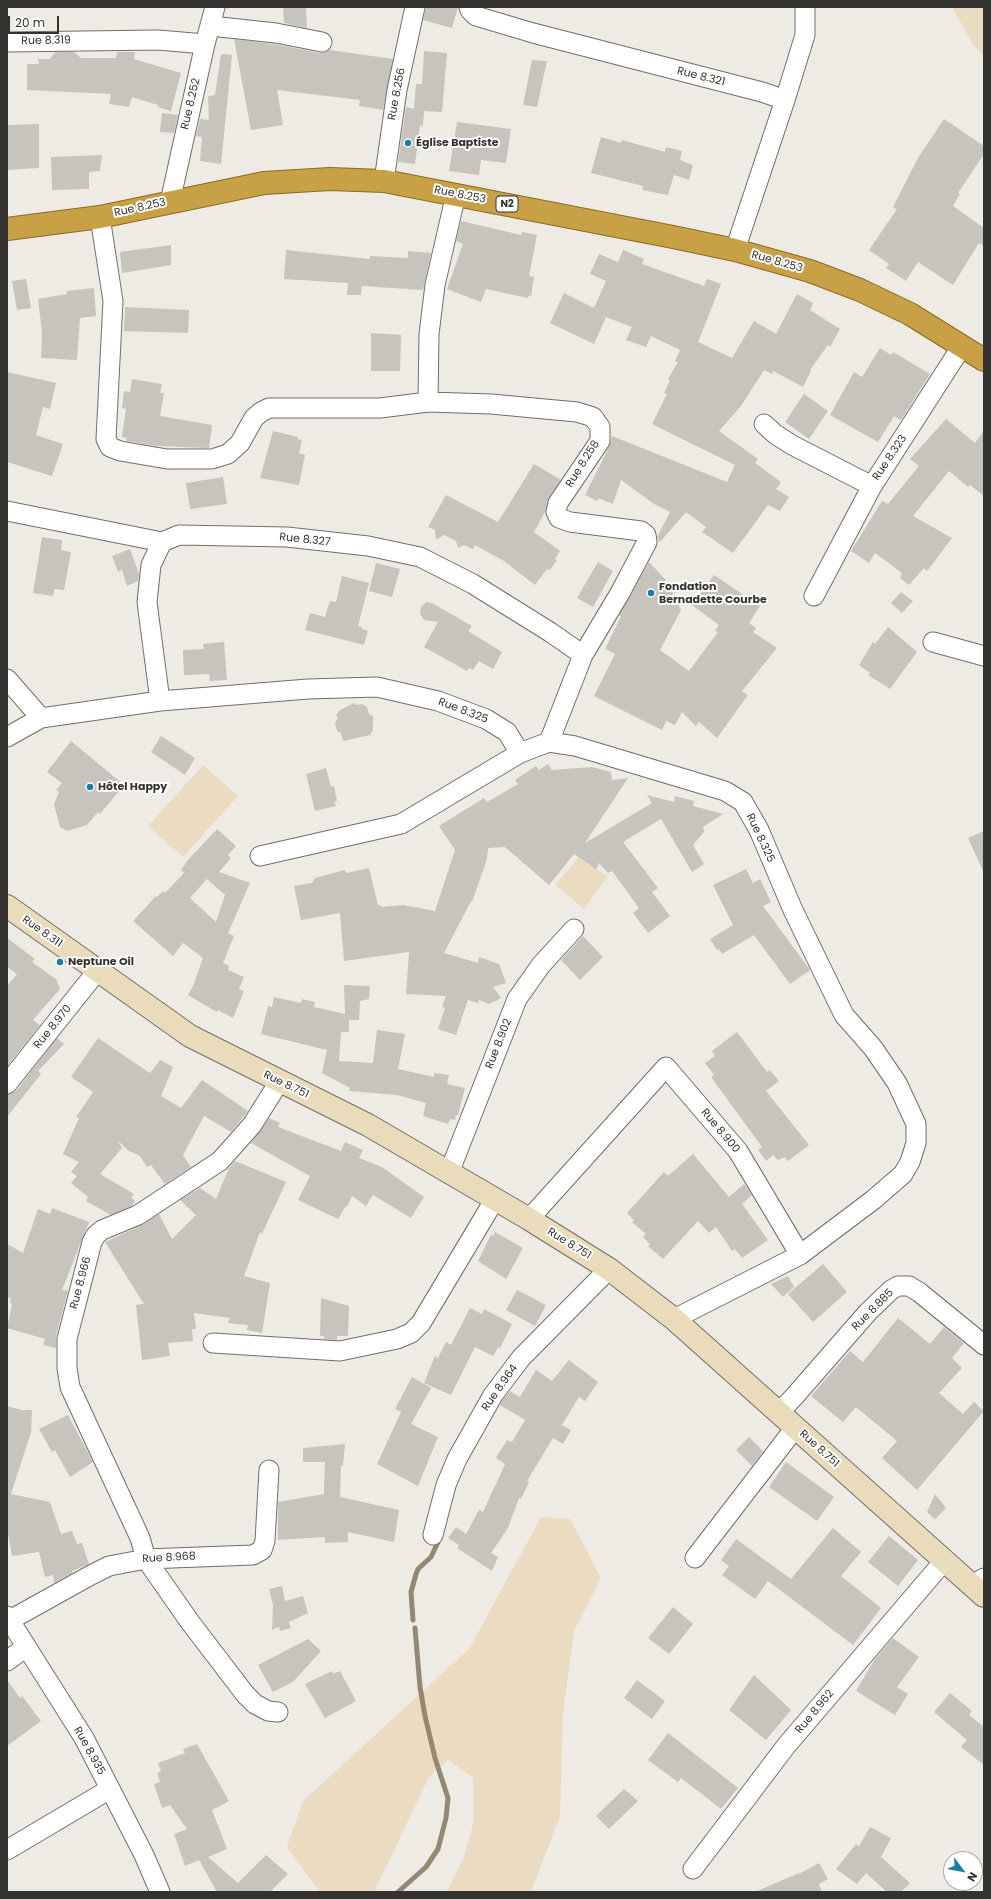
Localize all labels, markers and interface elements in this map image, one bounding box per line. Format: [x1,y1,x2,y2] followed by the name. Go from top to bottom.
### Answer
[10,8,61,34] scale bar
[15,14,45,31] text: 20 m
[21,34,71,48] street label: Rue 8.319
[676,65,726,89] street label: Rue 8.321
[385,67,409,121] street label: Rue 8.256
[179,77,203,131] street label: Rue 8.252
[416,136,498,150] place label: Église Baptiste
[403,138,413,148] marker: Église Baptiste
[433,184,487,206] street label: Rue 8.253
[113,196,167,220] street label: Rue 8.253
[496,196,518,212] road number: N2
[750,248,804,276] street label: Rue 8.253
[870,433,910,483] street label: Rue 8.323
[563,438,603,490] street label: Rue 8.258
[279,531,331,549] street label: Rue 8.327
[659,580,767,606] place label: Fondation Bernadette Courbe
[646,588,656,598] marker: Fondation Bernadette Courbe
[436,695,490,727] street label: Rue 8.325
[98,780,167,794] place label: Hôtel Happy
[85,782,95,792] marker: Hôtel Happy
[743,811,777,865] street label: Rue 8.325
[19,913,65,951] street label: Rue 8.311
[68,955,134,969] place label: Neptune Oil
[55,957,65,967] marker: Neptune Oil
[31,1002,75,1052] street label: Rue 8.970
[483,1017,515,1071] street label: Rue 8.902
[261,1068,311,1102] street label: Rue 8.751
[698,1106,742,1156] street label: Rue 8.900
[545,1225,593,1263] street label: Rue 8.751
[68,1255,94,1311] street label: Rue 8.966
[849,1286,897,1334] street label: Rue 8.885
[479,1362,521,1414] street label: Rue 8.964
[796,1428,842,1470] street label: Rue 8.751
[142,1550,196,1566] street label: Rue 8.968
[793,1687,837,1737] street label: Rue 8.962
[70,1725,108,1777] street label: Rue 8.935
[943,1851,983,1891] north arrow
[963,1869,981,1885] text: N

